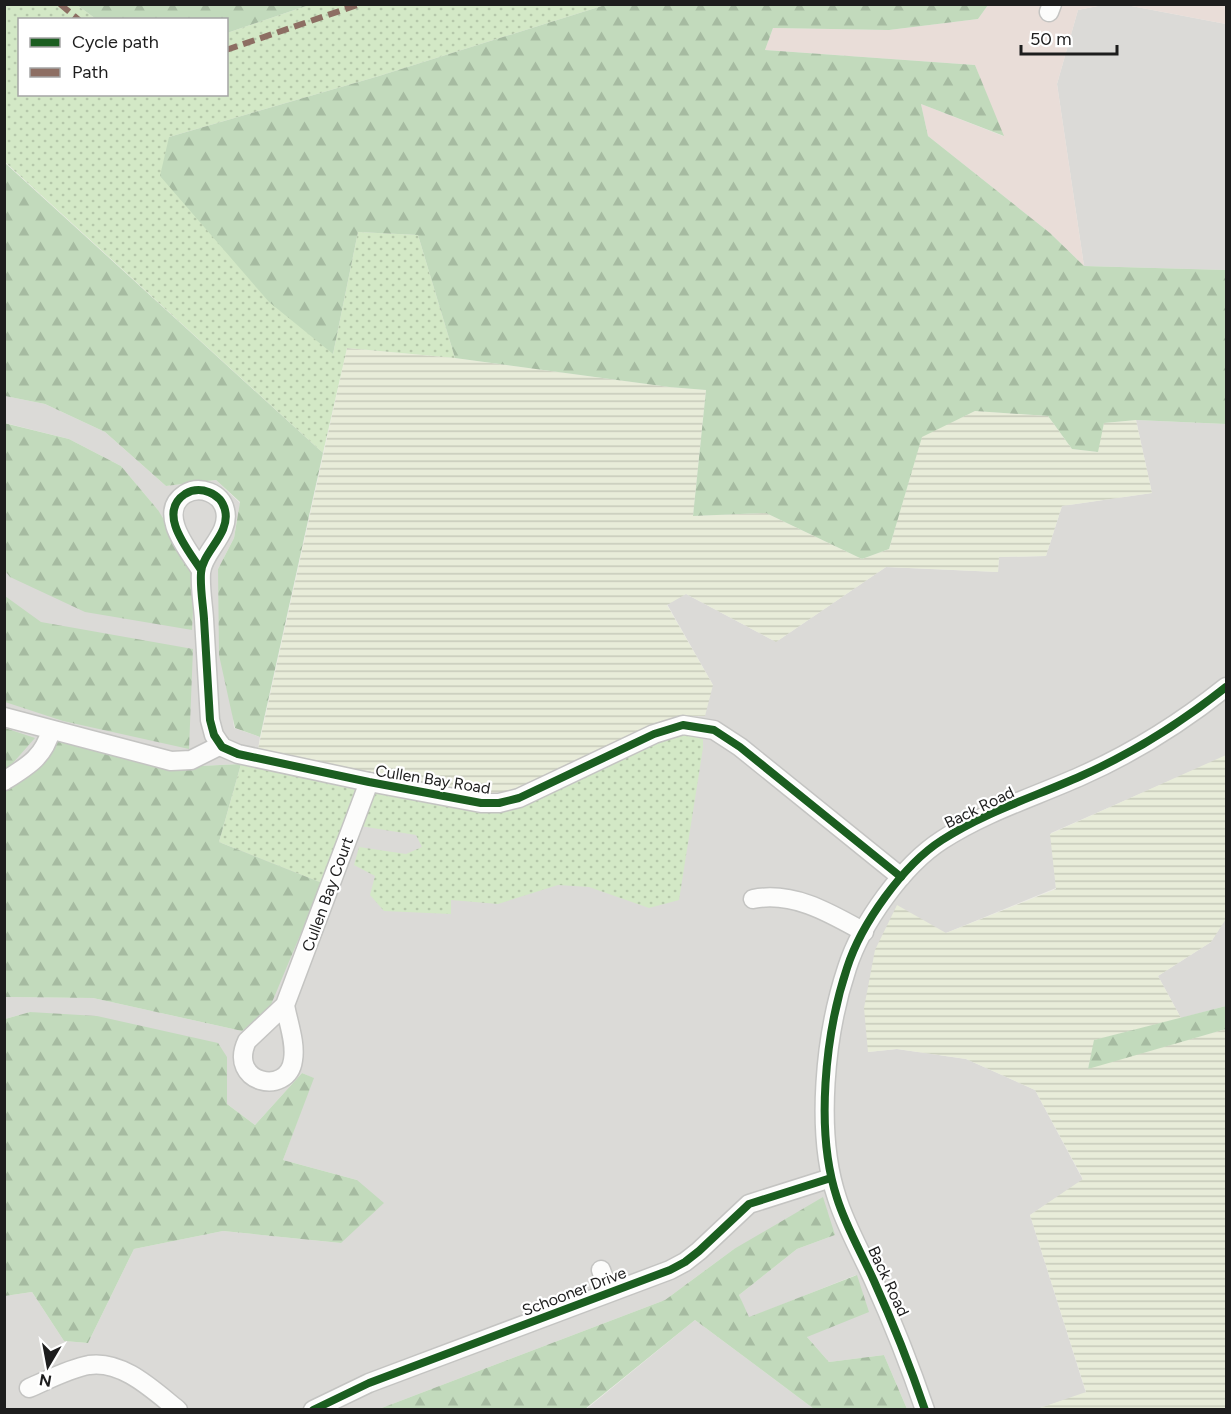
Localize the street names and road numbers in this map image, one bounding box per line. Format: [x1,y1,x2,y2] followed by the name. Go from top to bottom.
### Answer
[374,761,492,798] street label: Cullen Bay Road
[941,782,1017,832] street label: Back Road
[298,834,357,954] street label: Cullen Bay Court
[864,1243,913,1319] street label: Back Road
[519,1263,629,1320] street label: Schooner Drive

